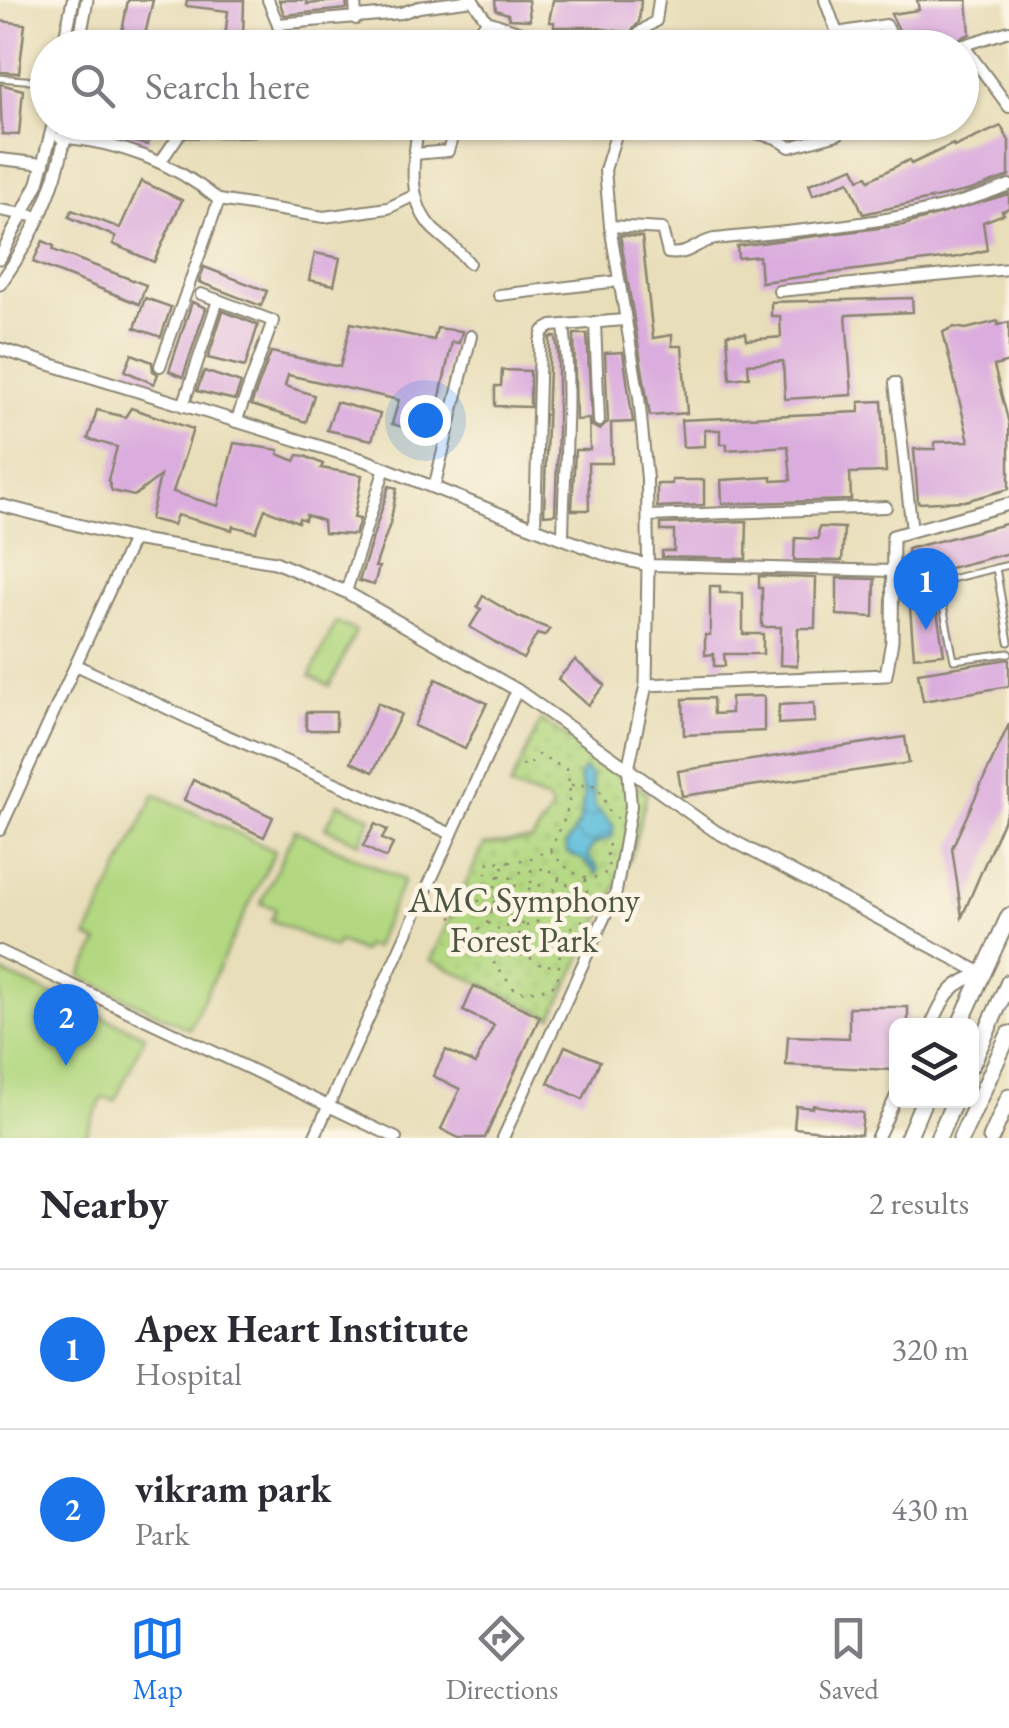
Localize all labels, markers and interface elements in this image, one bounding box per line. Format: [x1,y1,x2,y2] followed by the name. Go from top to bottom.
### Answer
[30,30,979,140] search box
[65,58,120,113] icon: search
[145,61,310,110] text: Search here
[400,395,451,446] your location
[894,548,958,630] pin: 1
[407,877,641,962] park label: AMC Symphony Forest Park
[34,984,98,1066] pin: 2
[889,1018,979,1108] map controls
[889,1018,979,1108] button: layers
[40,1176,169,1231] text: Nearby
[869,1182,969,1224] text: 2 results
[135,1304,468,1353] text: Apex Heart Institute
[64,1328,81,1370] text: 1
[892,1328,969,1370] text: 320 m
[135,1353,242,1395] text: Hospital
[135,1464,331,1513] text: vikram park
[64,1488,81,1530] text: 2
[892,1488,969,1530] text: 430 m
[135,1513,190,1555] text: Park
[130,1611,185,1707] tab: Map
[446,1611,558,1707] tab: Directions
[819,1611,879,1707] tab: Saved

